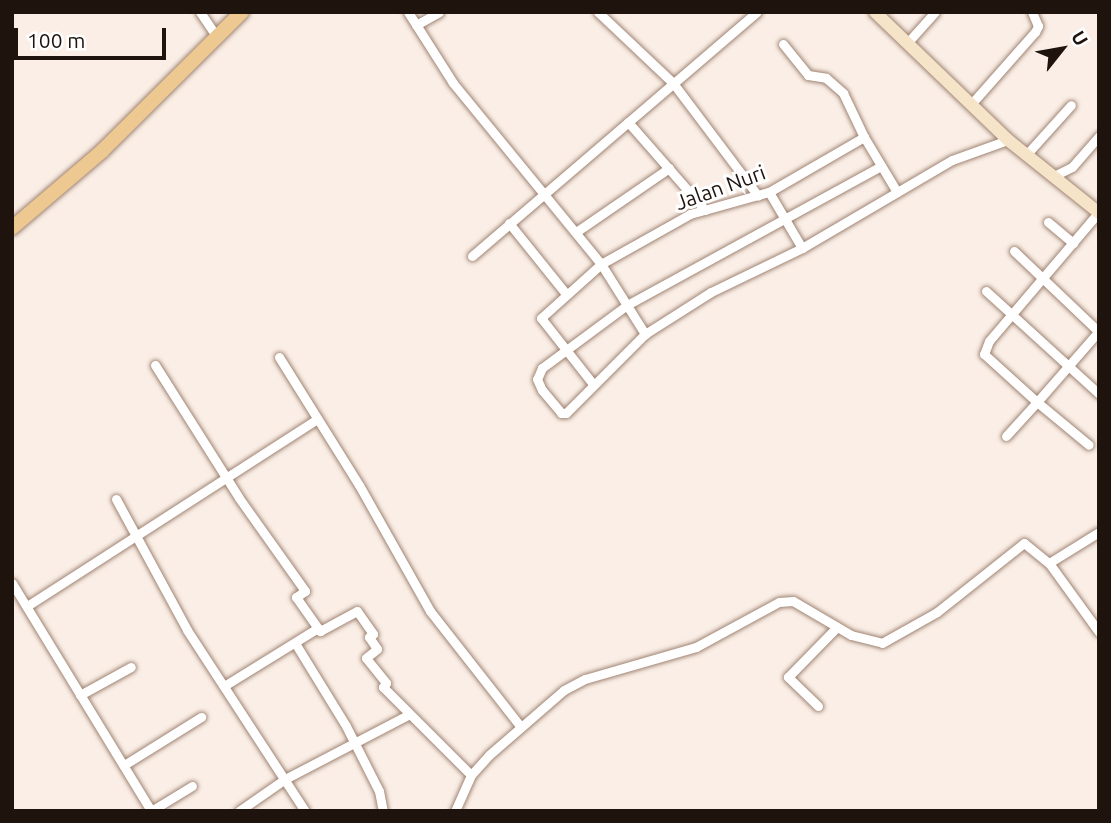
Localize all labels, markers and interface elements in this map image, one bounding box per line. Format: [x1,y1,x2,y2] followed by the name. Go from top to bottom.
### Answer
[18,14,170,58] scale bar
[1027,14,1097,84] north arrow
[1067,27,1093,50] text: U
[27,28,85,52] text: 100 m
[671,159,769,215] street label: Jalan Nuri

